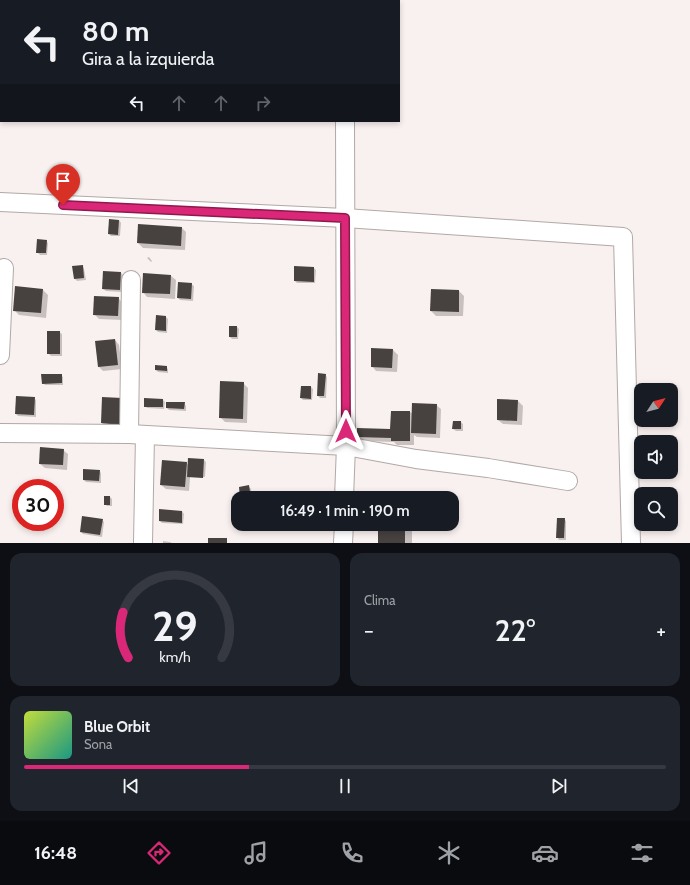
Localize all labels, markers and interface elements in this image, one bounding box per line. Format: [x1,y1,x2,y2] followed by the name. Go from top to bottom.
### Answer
[82,14,149,48] text: 80 m
[16,16,68,68] icon: left
[82,48,214,70] text: Gira a la izquierda
[126,92,148,114] icon: left
[168,92,190,114] icon: ahead
[210,92,232,114] icon: ahead
[252,92,274,114] icon: right
[46,164,80,205] pin
[52,170,74,192] icon: arrive
[634,383,678,427] north arrow
[634,383,678,531] map controls
[325,410,367,452] position arrow
[634,435,678,479] button: sound
[12,479,64,531] speed limit sign: 30
[634,487,678,531] button: search
[280,502,410,520] text: 16:49 · 1 min · 190 m
[364,592,395,608] text: Clima
[152,600,198,650] text: 29
[495,612,535,649] text: 22°
[364,617,374,644] text: −
[656,617,666,644] text: +
[159,647,191,665] text: km/h
[84,718,150,736] text: Blue Orbit
[84,736,112,752] text: Sona
[120,775,142,797] icon: previous
[334,775,356,797] icon: pause
[548,775,570,797] icon: next
[145,839,173,867] icon: directions
[242,839,270,867] icon: music
[338,839,366,867] icon: phone
[435,839,463,867] icon: climate
[531,839,559,867] icon: car
[628,839,656,867] icon: filters
[34,842,77,864] text: 16:48

